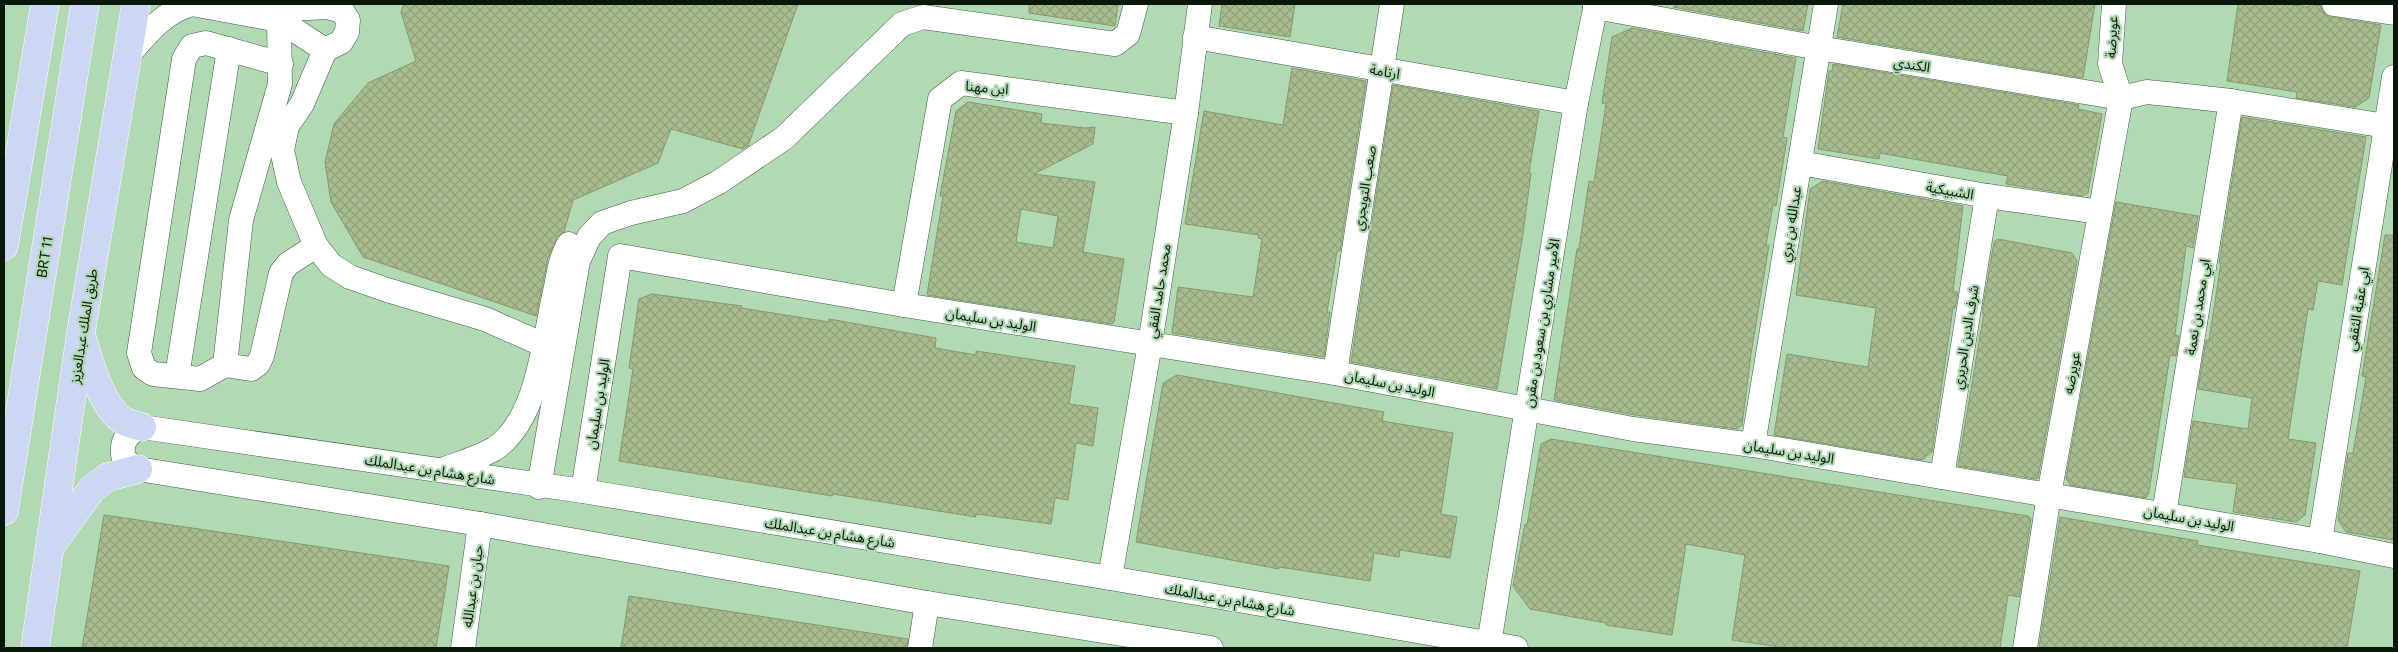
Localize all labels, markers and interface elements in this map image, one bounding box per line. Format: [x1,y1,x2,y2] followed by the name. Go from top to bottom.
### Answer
[2101,15,2122,59] street label: عويرضة
[1892,53,1932,78] street label: الكندي
[1368,60,1401,83] street label: ارتامة
[965,77,1009,98] street label: ابن مهنا
[1349,144,1382,232] street label: صعب التويجري
[1925,177,1975,203] street label: الشبيكية
[1776,185,1808,264] street label: عبدالله بن بري
[32,235,56,279] street label: BRT 11
[1519,237,1566,409] street label: الأمير مشاري بن سعود بن مقرن
[1142,243,1177,340] street label: محمد حامد الفقي
[2181,258,2216,357] street label: ابي محمد بن نعمة
[2342,266,2375,353] street label: ابي عقبة الثقفي
[65,267,102,386] street label: طريق الملك عبدالعزيز
[1948,284,1985,391] street label: شرف الدين الحريري
[944,303,1037,336] street label: الوليد بن سليمان
[2059,351,2084,396] street label: عويرضه
[581,358,614,451] street label: الوليد بن سليمان
[1343,366,1436,401] street label: الوليد بن سليمان
[1742,435,1835,468] street label: الوليد بن سليمان
[363,450,496,491] street label: شارع هشام بن عبدالملك
[2142,502,2235,535] street label: الوليد بن سليمان
[763,513,896,554] street label: شارع هشام بن عبدالملك
[458,544,487,629] street label: حبان بن عبدالله
[1163,579,1296,622] street label: شارع هشام بن عبدالملك

